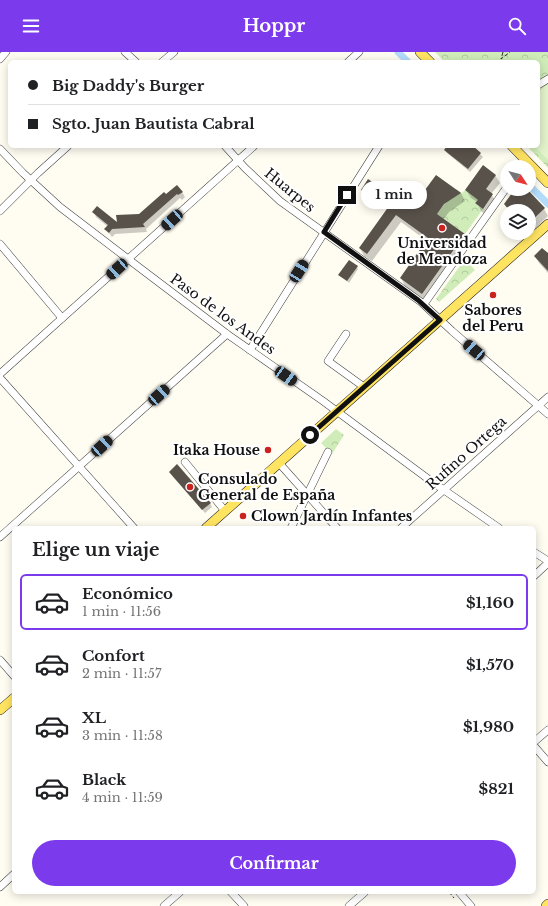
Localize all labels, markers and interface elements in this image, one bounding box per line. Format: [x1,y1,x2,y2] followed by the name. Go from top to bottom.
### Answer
[20,15,42,37] icon: menu
[243,15,305,37] text: Hoppr
[506,15,528,37] icon: search
[52,76,204,95] text: Big Daddy's Burger
[52,114,255,133] text: Sgto. Juan Bautista Cabral
[500,160,536,196] north arrow
[500,160,536,240] map controls
[261,164,319,216] street label: Huarpes
[361,181,427,209] callout: 1 min
[338,186,356,204] route end
[375,186,413,203] text: 1 min
[500,204,536,240] button: layers
[159,208,185,232] car
[437,223,447,233] marker: Universidad de Mendoza
[397,234,487,268] place label: Universidad de Mendoza
[104,257,130,281] car
[288,258,310,284] car
[167,270,279,358] street label: Paso de los Andes
[488,290,498,300] marker: Sabores del Peru
[462,301,524,335] place label: Sabores del Peru
[461,338,487,362] car
[273,364,299,388] car
[146,383,172,407] car
[422,412,510,494] street label: Rufino Ortega
[301,426,319,444] route start
[89,434,115,458] car
[173,441,260,459] place label: Itaka House
[263,445,273,455] marker: Itaka House
[198,470,335,504] place label: Consulado General de España
[185,482,195,492] marker: Consulado General de España
[251,507,413,525] place label: Clown Jardín Infantes
[238,511,248,521] marker: Clown Jardín Infantes
[32,539,159,561] text: Elige un viaje
[34,584,70,620] icon: car
[82,584,173,603] text: Económico
[466,593,514,612] text: $1,160
[82,603,161,620] text: 1 min · 11:56
[34,646,70,682] icon: car
[82,646,145,665] text: Confort
[466,655,514,674] text: $1,570
[82,665,161,682] text: 2 min · 11:57
[34,708,70,744] icon: car
[82,708,106,727] text: XL
[463,717,514,736] text: $1,980
[82,727,163,744] text: 3 min · 11:58
[34,770,70,806] icon: car
[82,770,126,789] text: Black
[479,779,514,798] text: $821
[82,789,163,806] text: 4 min · 11:59
[32,840,516,886] button: Confirmar

